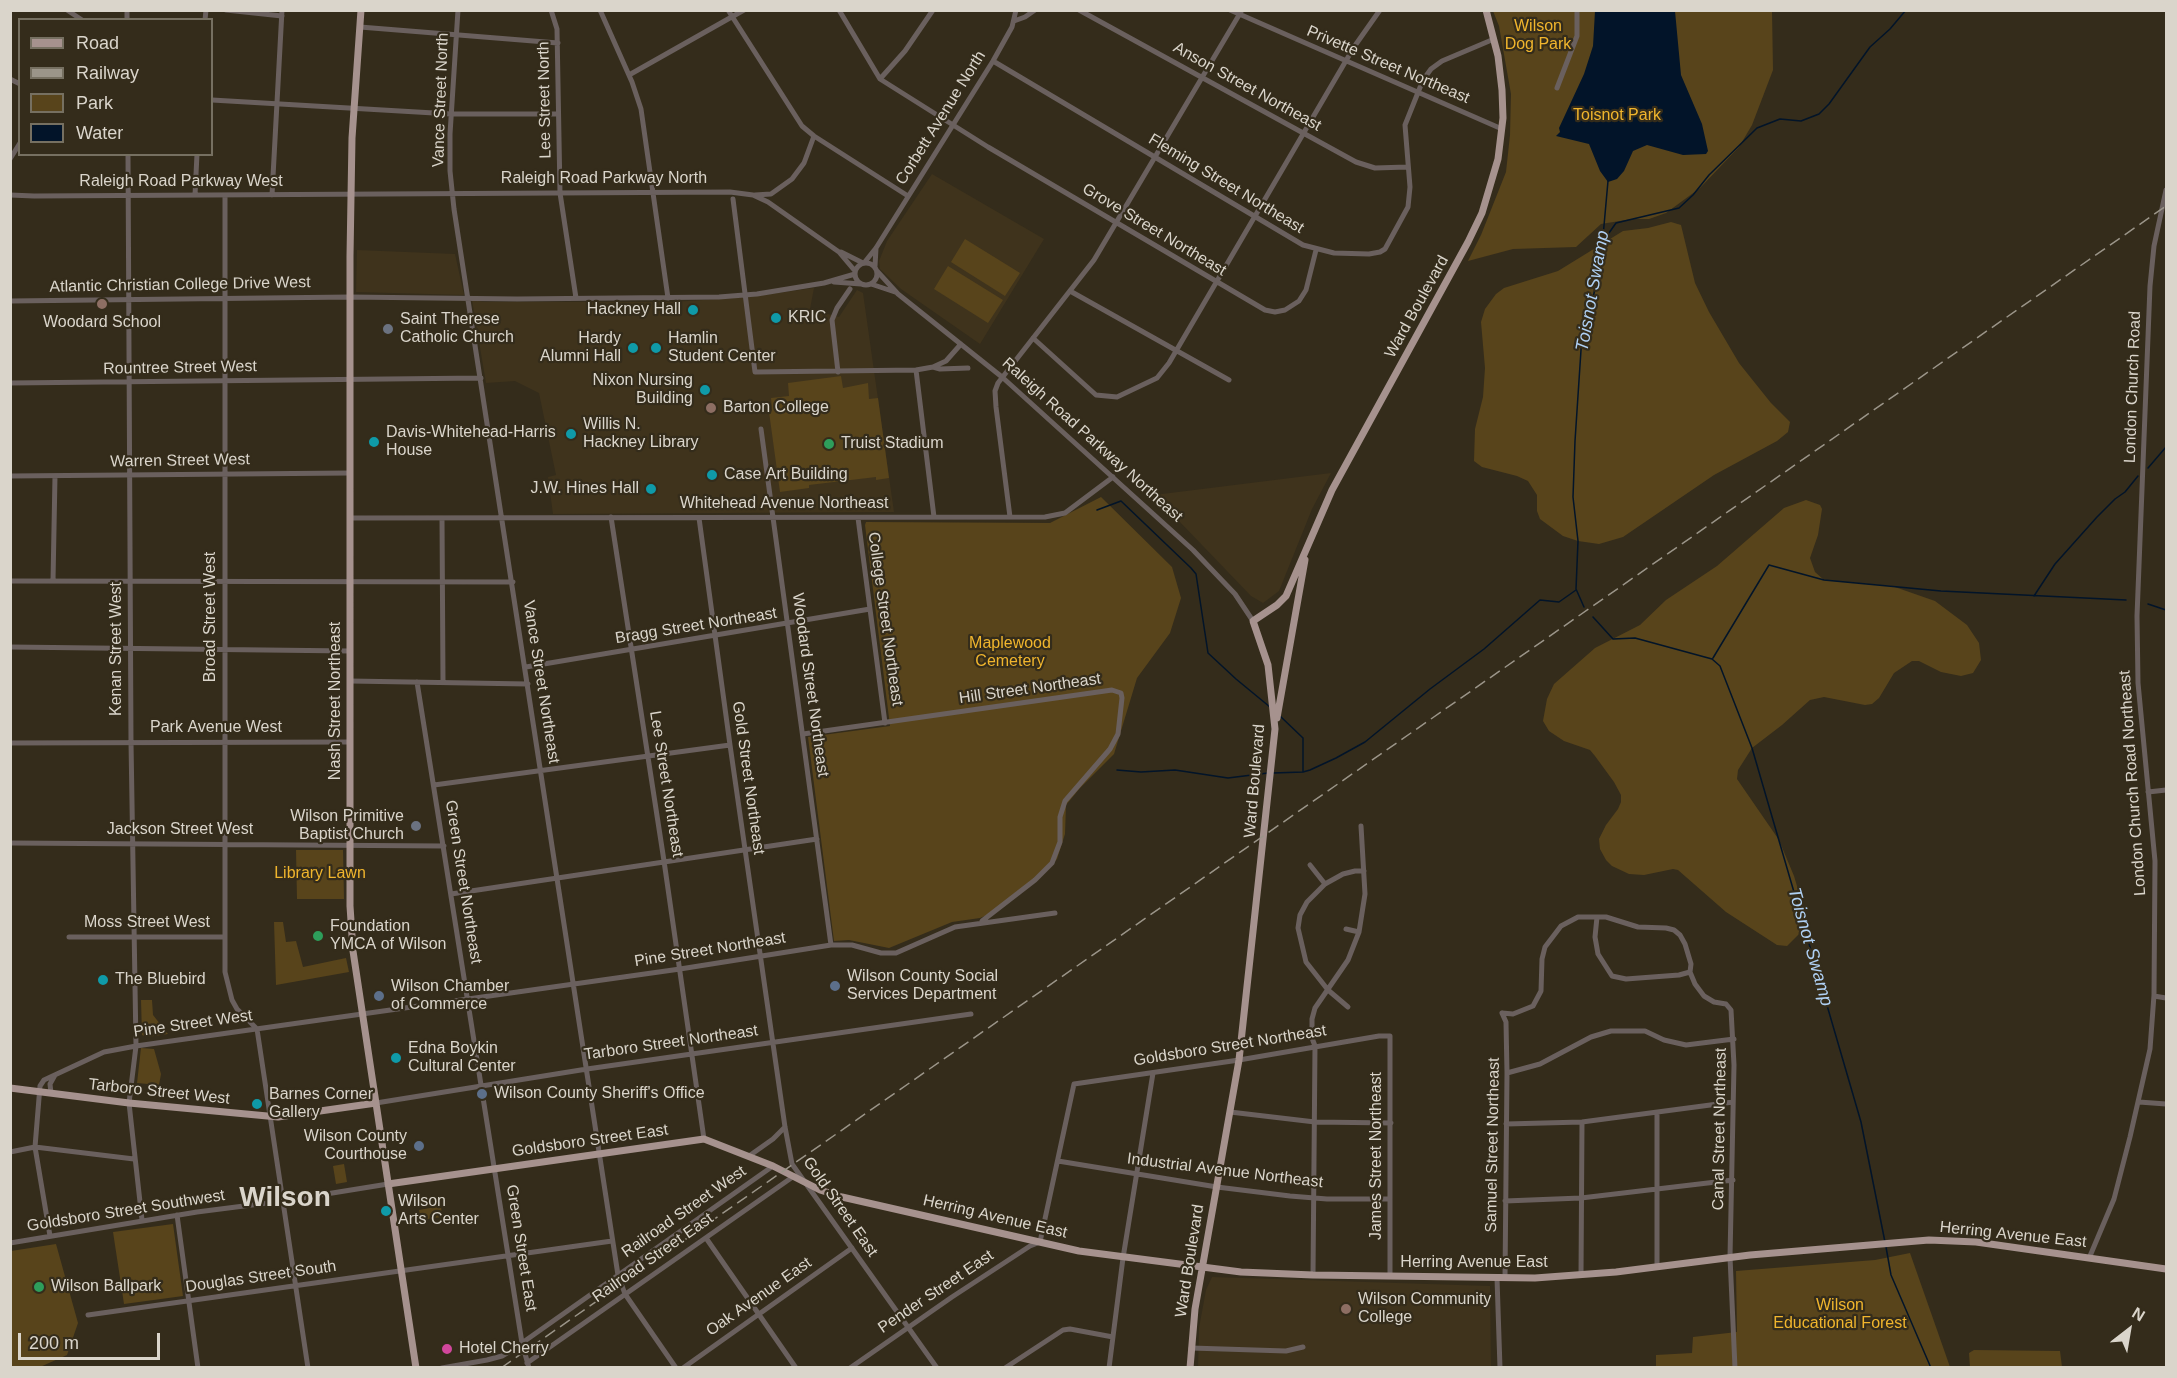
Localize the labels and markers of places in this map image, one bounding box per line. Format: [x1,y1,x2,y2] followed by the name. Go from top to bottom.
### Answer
[95,297,109,311] marker: Woodard School
[587,300,681,320] place label: Hackney Hall
[686,303,700,317] marker: Hackney Hall
[788,308,826,328] place label: KRIC
[400,310,514,348] place label: Saint Therese Catholic Church
[769,311,783,325] marker: KRIC
[43,313,161,333] place label: Woodard School
[381,322,395,336] marker: Saint Therese Catholic Church
[540,329,621,367] place label: Hardy Alumni Hall
[668,329,776,367] place label: Hamlin Student Center
[626,341,640,355] marker: Hardy Alumni Hall
[649,341,663,355] marker: Hamlin Student Center
[593,371,693,409] place label: Nixon Nursing Building
[698,383,712,397] marker: Nixon Nursing Building
[723,398,829,418] place label: Barton College
[704,401,718,415] marker: Barton College
[583,415,699,453] place label: Willis N. Hackney Library
[386,423,556,461] place label: Davis-Whitehead-Harris House
[564,427,578,441] marker: Willis N. Hackney Library
[841,434,944,454] place label: Truist Stadium
[367,435,381,449] marker: Davis-Whitehead-Harris House
[822,437,836,451] marker: Truist Stadium
[724,465,848,485] place label: Case Art Building
[705,468,719,482] marker: Case Art Building
[531,479,639,499] place label: J.W. Hines Hall
[644,482,658,496] marker: J.W. Hines Hall
[290,807,404,845] place label: Wilson Primitive Baptist Church
[409,819,423,833] marker: Wilson Primitive Baptist Church
[330,917,446,955] place label: Foundation YMCA of Wilson
[311,929,325,943] marker: Foundation YMCA of Wilson
[847,967,998,1005] place label: Wilson County Social Services Department
[115,970,206,990] place label: The Bluebird
[96,973,110,987] marker: The Bluebird
[391,977,509,1015] place label: Wilson Chamber of Commerce
[828,979,842,993] marker: Wilson County Social Services Department
[372,989,386,1003] marker: Wilson Chamber of Commerce
[408,1039,516,1077] place label: Edna Boykin Cultural Center
[389,1051,403,1065] marker: Edna Boykin Cultural Center
[494,1084,705,1104] place label: Wilson County Sheriff's Office
[269,1085,373,1123] place label: Barnes Corner Gallery
[475,1087,489,1101] marker: Wilson County Sheriff's Office
[250,1097,264,1111] marker: Barnes Corner Gallery
[304,1127,407,1165] place label: Wilson County Courthouse
[412,1139,426,1153] marker: Wilson County Courthouse
[398,1192,479,1230] place label: Wilson Arts Center
[379,1204,393,1218] marker: Wilson Arts Center
[51,1277,161,1297] place label: Wilson Ballpark
[32,1280,46,1294] marker: Wilson Ballpark
[1358,1290,1491,1328] place label: Wilson Community College
[1339,1302,1353,1316] marker: Wilson Community College
[459,1339,549,1359] place label: Hotel Cherry
[440,1342,454,1356] marker: Hotel Cherry

